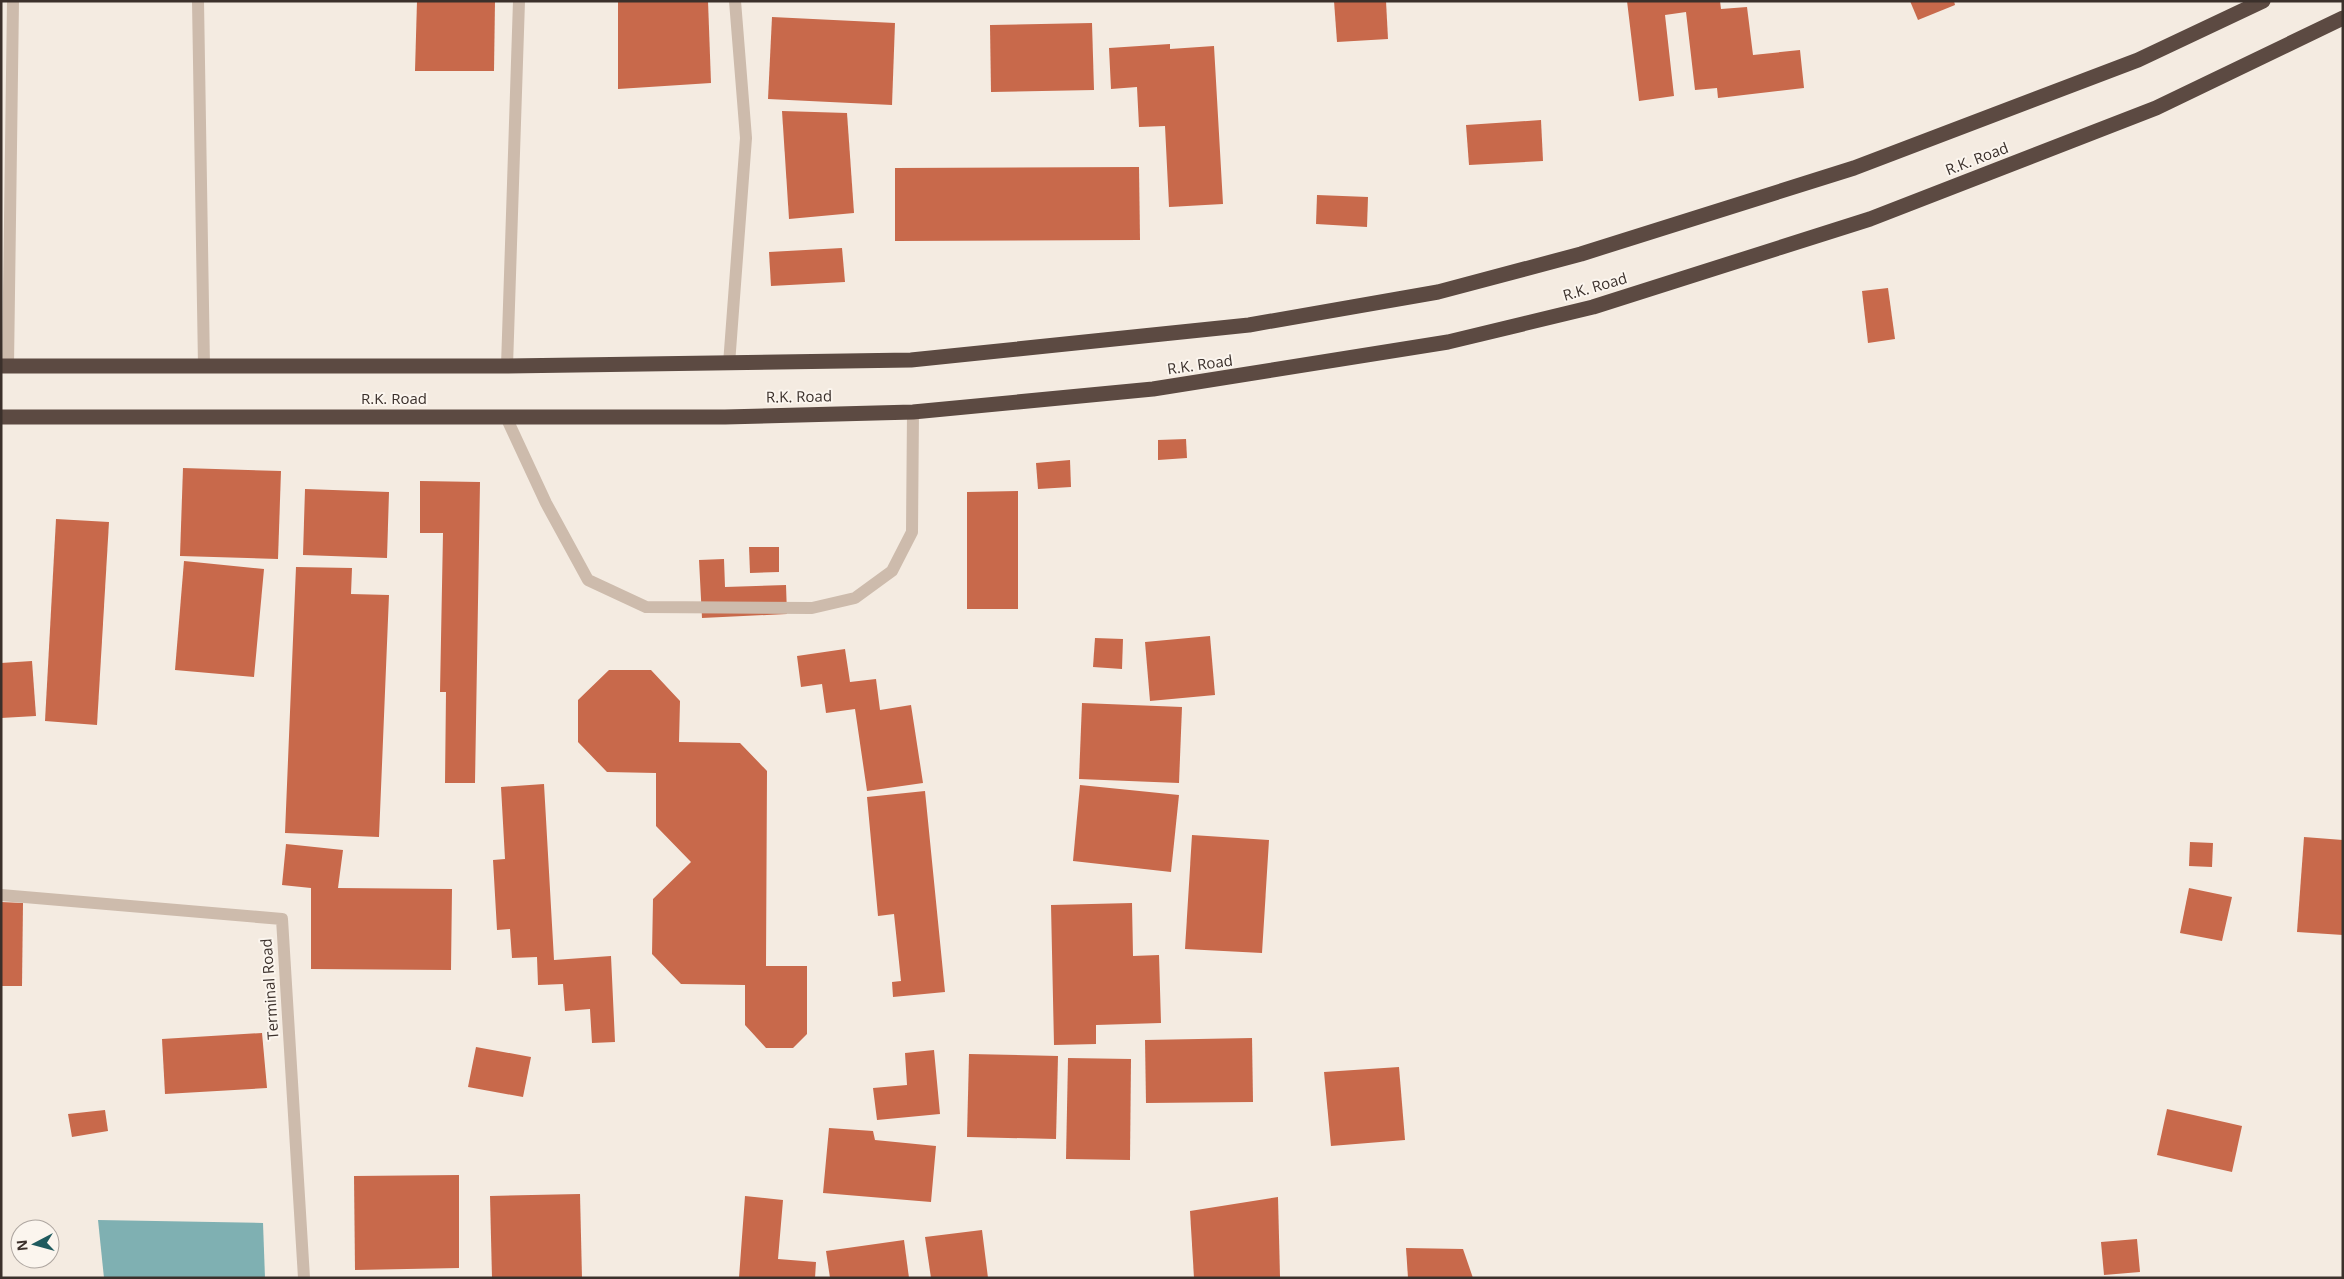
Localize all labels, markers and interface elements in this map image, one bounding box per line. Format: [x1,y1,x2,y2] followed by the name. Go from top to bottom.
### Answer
[1942,137,2011,179] street label: R.K. Road
[1560,267,1629,305] street label: R.K. Road
[1166,350,1234,379] street label: R.K. Road
[766,385,832,407] street label: R.K. Road
[361,388,427,408] street label: R.K. Road
[255,938,283,1040] street label: Terminal Road
[10,1219,60,1269] north arrow
[12,1239,32,1252] text: N

